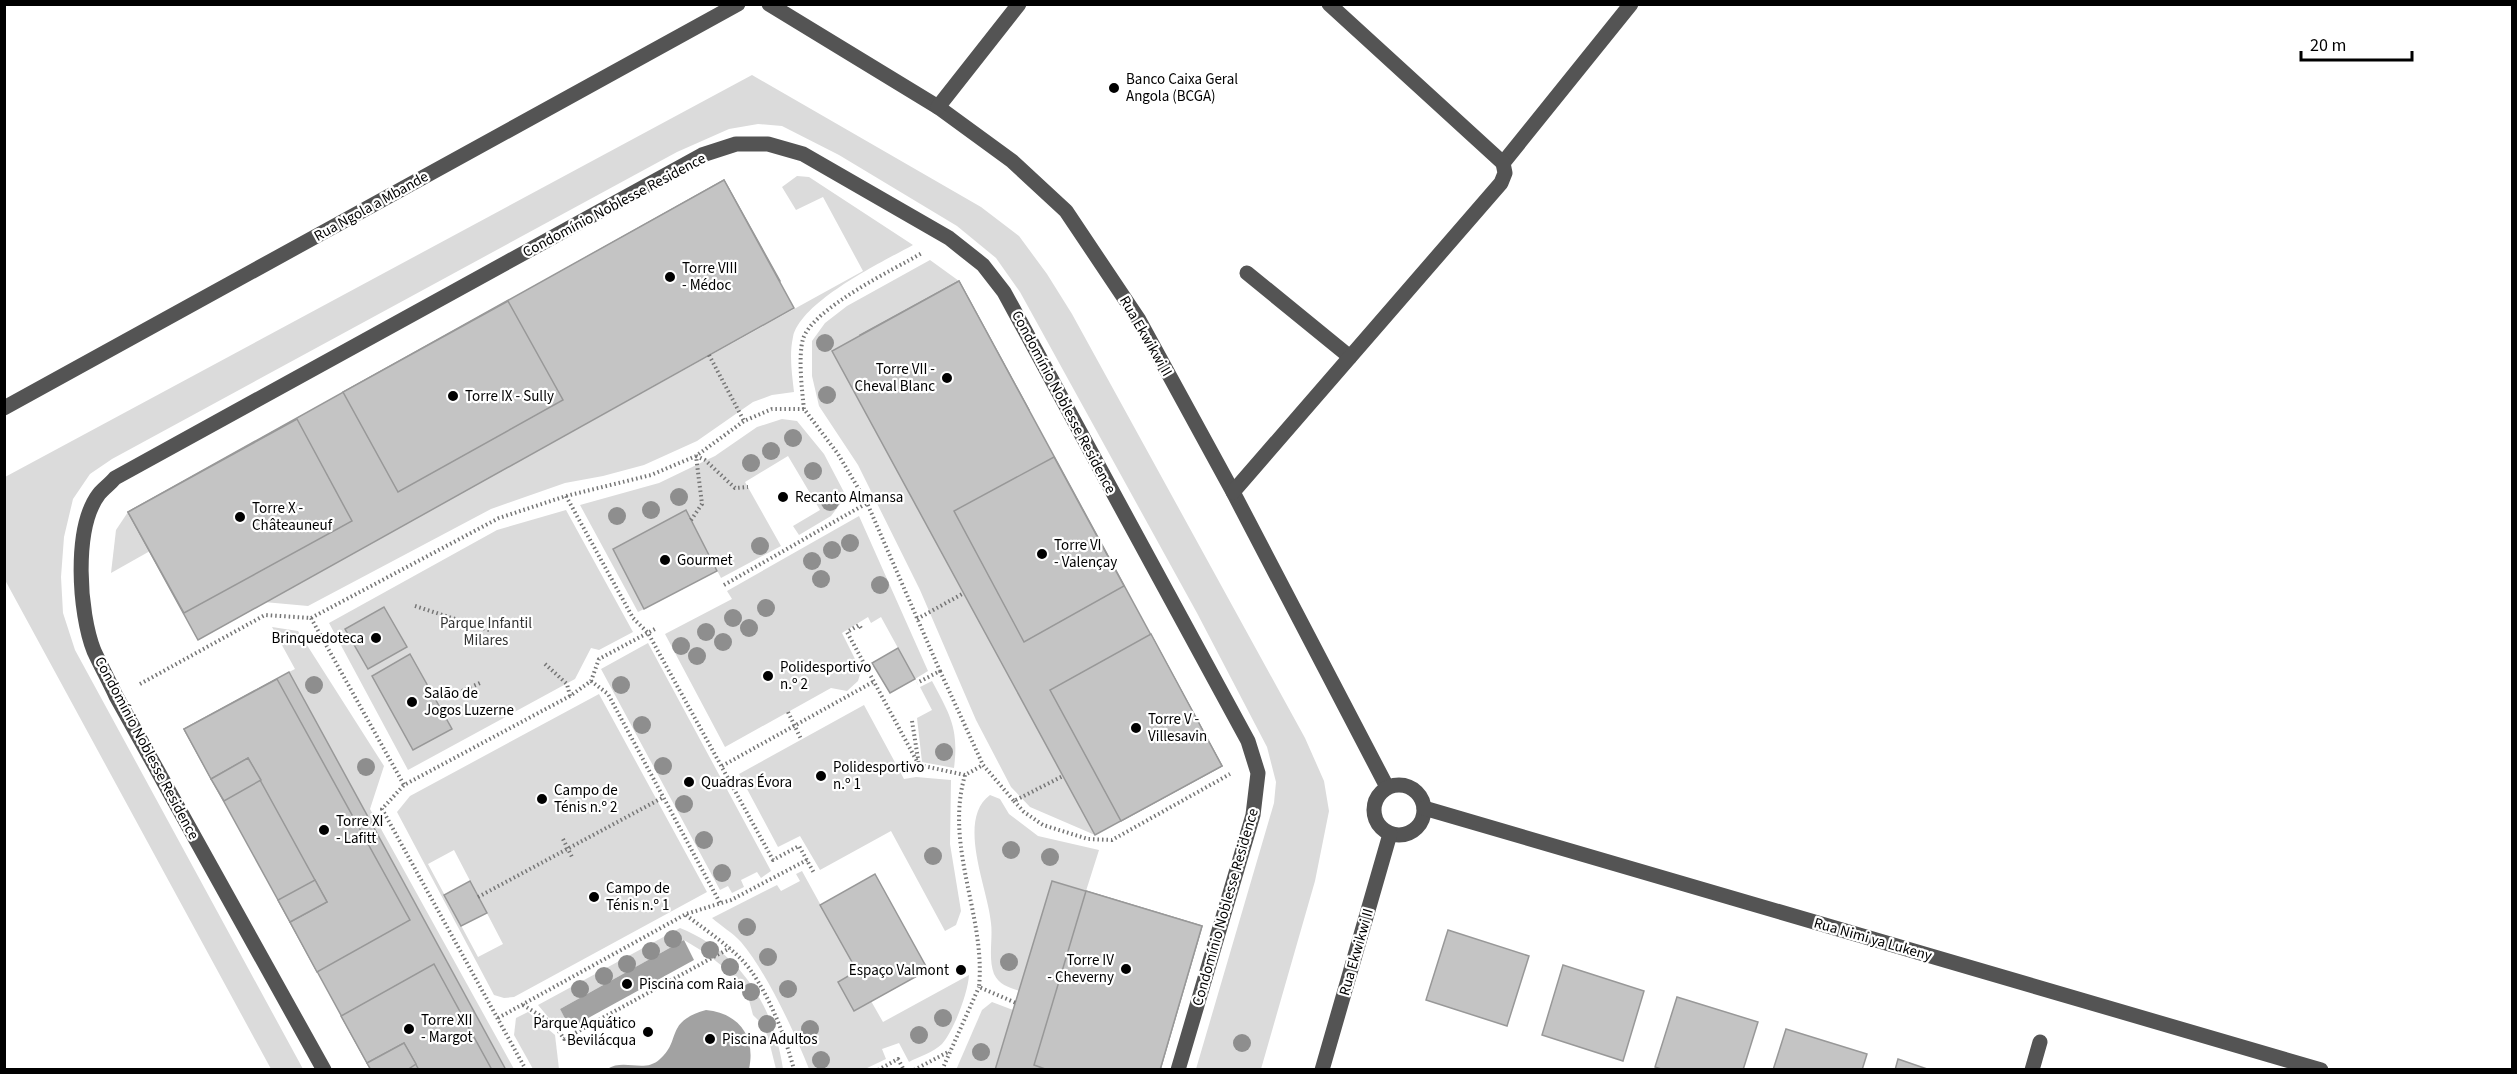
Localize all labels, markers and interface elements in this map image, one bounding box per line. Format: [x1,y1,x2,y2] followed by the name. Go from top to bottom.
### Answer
[2301,24,2412,62] scale bar
[2310,33,2346,58] text: 20 m
[1126,69,1238,107] place label: Banco Caixa Geral Angola (BCGA)
[1107,81,1121,95] marker: Banco Caixa Geral Angola (BCGA)
[519,148,710,263] street label: Condomínio Noblesse Residence
[310,166,432,247] street label: Rua Ngola a Mbande
[682,258,737,296] place label: Torre VIII - Médoc
[663,270,677,284] marker: Torre VIII - Médoc
[1114,292,1177,380] street label: Rua Ekwikwi II
[1006,307,1121,498] street label: Condomínio Noblesse Residence
[854,359,935,397] place label: Torre VII - Cheval Blanc
[940,371,954,385] marker: Torre VII - Cheval Blanc
[465,386,554,407] place label: Torre IX - Sully
[446,389,460,403] marker: Torre IX - Sully
[795,487,903,508] place label: Recanto Almansa
[776,490,790,504] marker: Recanto Almansa
[252,498,333,536] place label: Torre X - Châteauneuf
[233,510,247,524] marker: Torre X - Châteauneuf
[1054,535,1117,573] place label: Torre VI - Valençay
[1035,547,1049,561] marker: Torre VI - Valençay
[677,550,733,571] place label: Gourmet
[658,553,672,567] marker: Gourmet
[440,613,532,651] park label: Parque Infantil Milares
[271,628,364,649] place label: Brinquedoteca
[369,631,383,645] marker: Brinquedoteca
[89,653,204,844] street label: Condomínio Noblesse Residence
[780,657,871,695] place label: Polidesportivo n.º 2
[761,669,775,683] marker: Polidesportivo n.º 2
[424,683,514,721] place label: Salão de Jogos Luzerne
[405,695,419,709] marker: Salão de Jogos Luzerne
[1148,709,1207,747] place label: Torre V - Villesavin
[1129,721,1143,735] marker: Torre V - Villesavin
[833,757,924,795] place label: Polidesportivo n.º 1
[814,769,828,783] marker: Polidesportivo n.º 1
[701,772,792,793] place label: Quadras Évora
[682,775,696,789] marker: Quadras Évora
[554,780,618,818] place label: Campo de Ténis n.º 2
[535,792,549,806] marker: Campo de Ténis n.º 2
[1187,806,1264,1008] street label: Condomínio Noblesse Residence
[336,811,384,849] place label: Torre XI - Lafitt
[317,823,331,837] marker: Torre XI - Lafitt
[606,878,670,916] place label: Campo de Ténis n.º 1
[587,890,601,904] marker: Campo de Ténis n.º 1
[1334,906,1379,998] street label: Rua Ekwikwi II
[1811,913,1934,966] street label: Rua Nimi ya Lukeny
[1047,950,1114,988] place label: Torre IV - Cheverny
[849,960,949,981] place label: Espaço Valmont
[1119,962,1133,976] marker: Torre IV - Cheverny
[954,963,968,977] marker: Espaço Valmont
[639,974,744,995] place label: Piscina com Raia
[620,977,634,991] marker: Piscina com Raia
[421,1010,472,1048] place label: Torre XII - Margot
[533,1013,636,1051] place label: Parque Aquático Bevilácqua
[402,1022,416,1036] marker: Torre XII - Margot
[641,1025,655,1039] marker: Parque Aquático Bevilácqua
[722,1029,817,1050] place label: Piscina Adultos
[703,1032,717,1046] marker: Piscina Adultos

